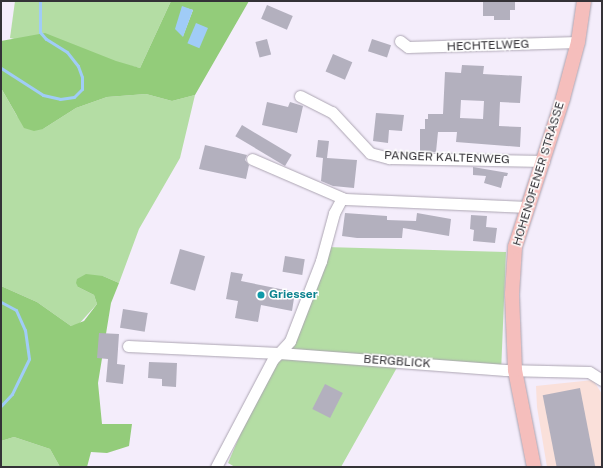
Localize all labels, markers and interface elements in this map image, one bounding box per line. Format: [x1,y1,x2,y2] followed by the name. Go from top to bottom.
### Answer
[447,37,529,55] street label: HECHTELWEG
[510,100,568,248] street label: HOHENOFENER STRASSE
[384,149,510,167] street label: PANGER KALTENWEG
[269,288,318,302] place label: Griesser
[256,290,266,300] marker: Griesser
[363,352,431,372] street label: BERGBLICK

